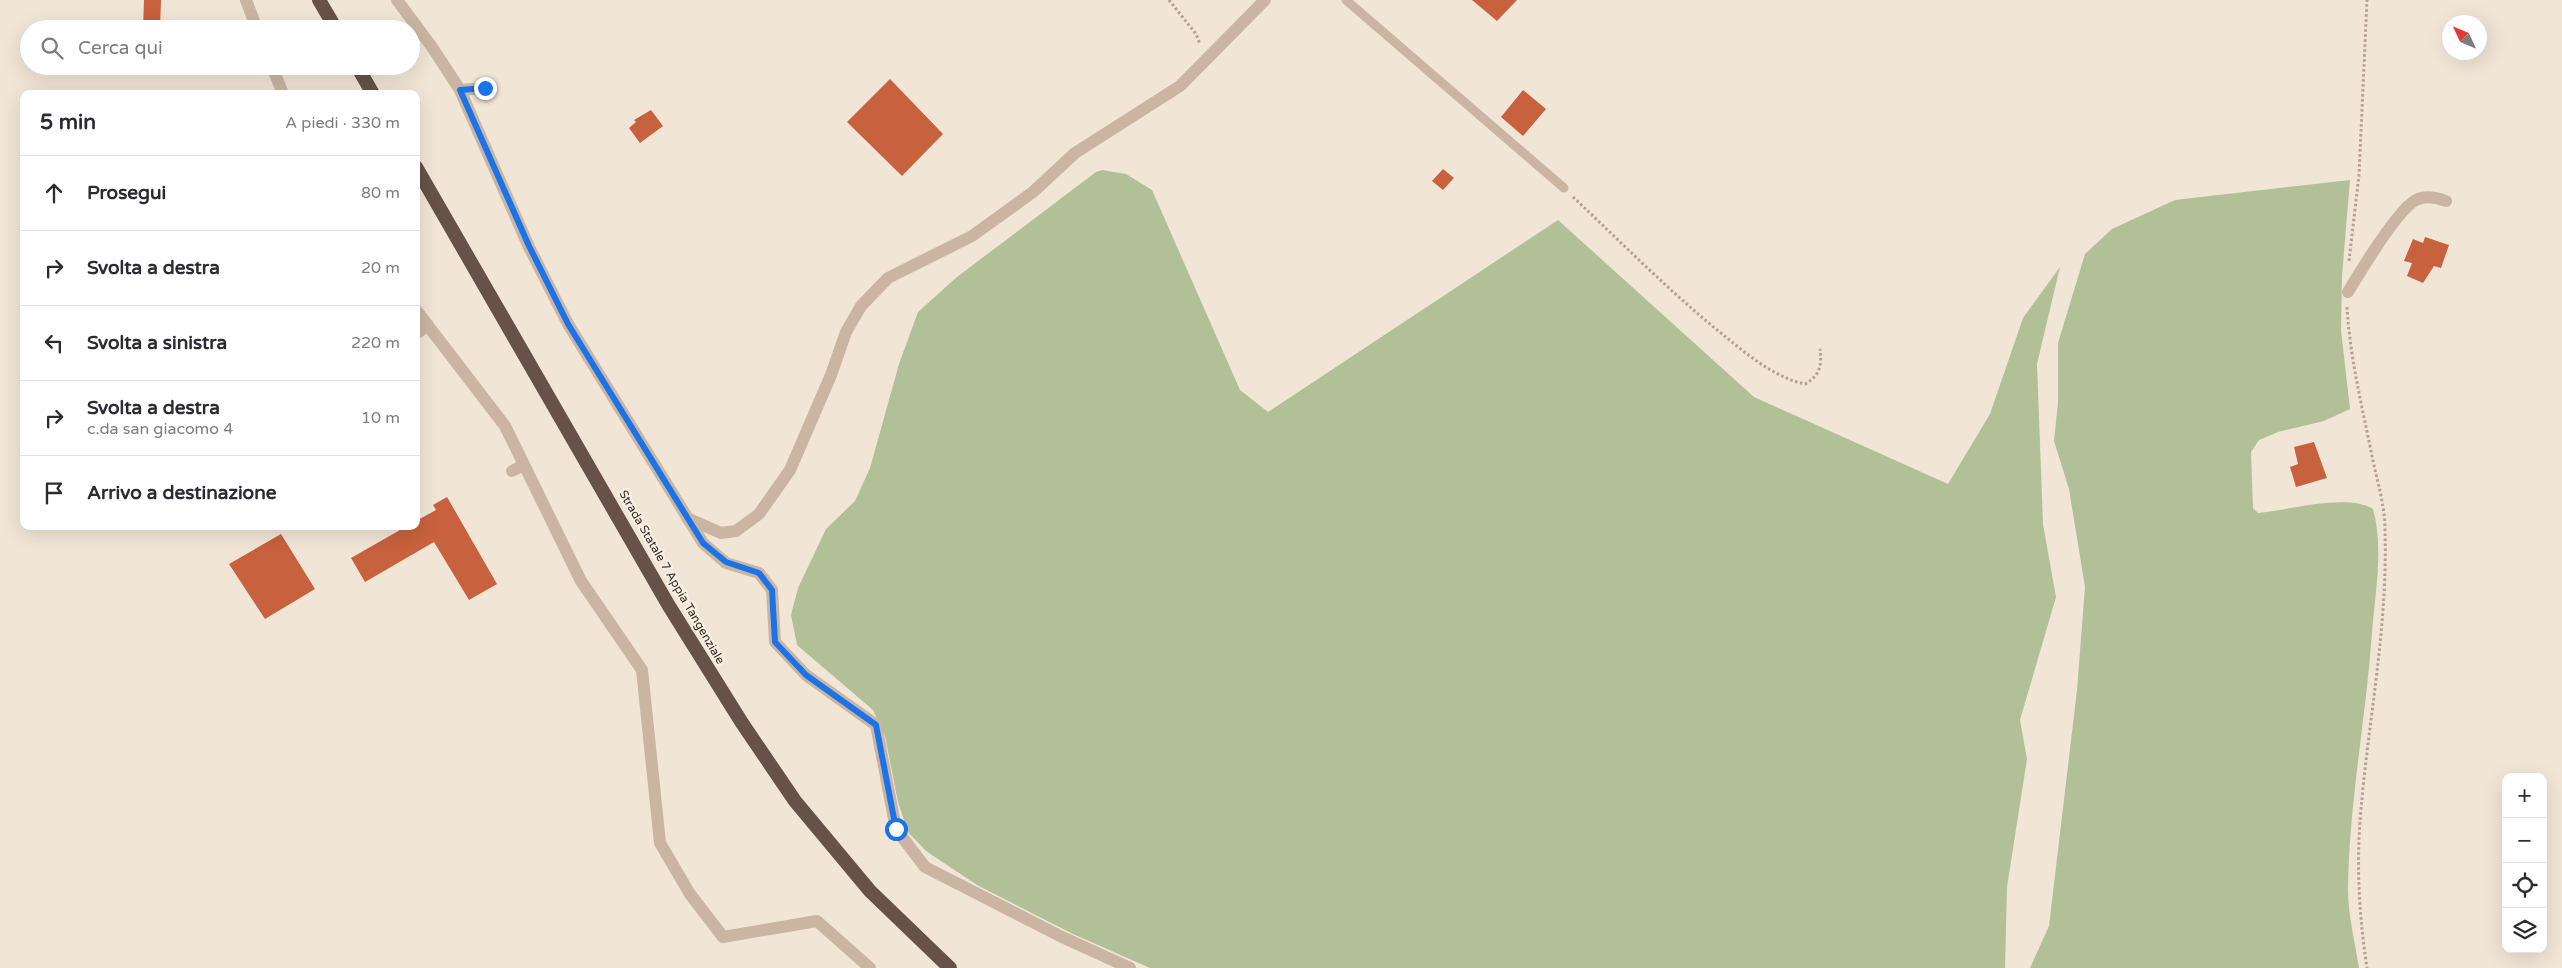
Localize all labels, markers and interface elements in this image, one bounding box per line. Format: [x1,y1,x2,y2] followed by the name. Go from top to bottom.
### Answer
[2442,15,2487,60] north arrow
[20,20,420,75] search box
[38,34,66,62] icon: search
[78,37,163,59] text: Cerca qui
[474,77,497,100] route end
[40,110,96,135] text: 5 min
[285,113,400,133] text: A piedi · 330 m
[40,179,68,207] icon: ahead
[87,182,166,204] text: Prosegui
[361,183,400,203] text: 80 m
[40,254,68,282] icon: right
[87,257,220,279] text: Svolta a destra
[361,258,400,278] text: 20 m
[40,329,68,357] icon: left
[87,332,227,354] text: Svolta a sinistra
[351,333,400,353] text: 220 m
[87,397,220,419] text: Svolta a destra
[40,404,68,432] icon: right
[361,408,400,428] text: 10 m
[87,419,233,439] text: c.da san giacomo 4
[40,479,68,507] icon: arrive
[87,482,277,504] text: Arrivo a destinazione
[616,488,728,666] street label: Strada Statale 7 Appia Tangenziale
[2502,773,2547,953] map controls
[2502,773,2547,818] button: +
[885,818,908,841] route start
[2502,818,2547,863] button: −
[2502,863,2547,908] button: locate
[2502,908,2547,953] button: layers

